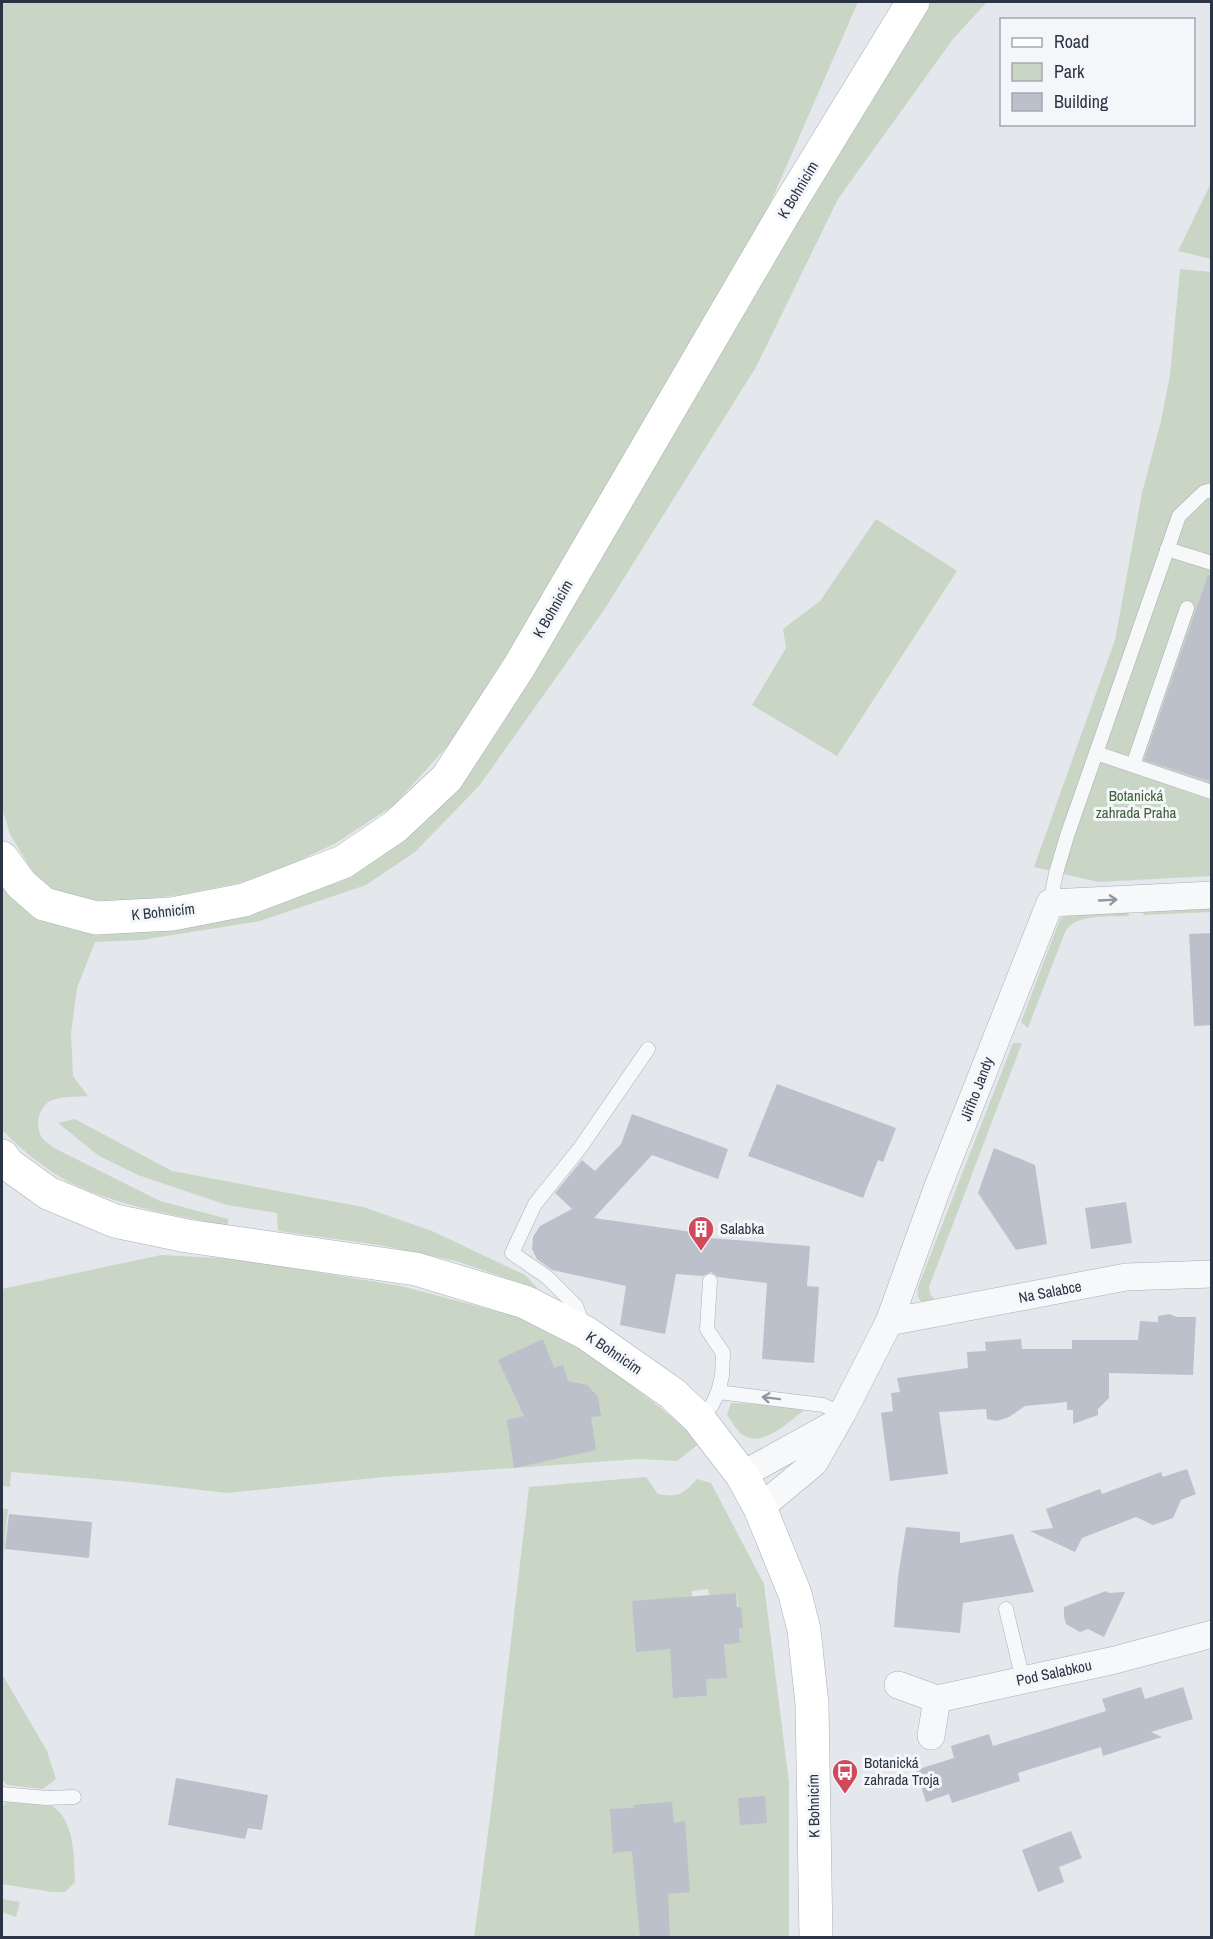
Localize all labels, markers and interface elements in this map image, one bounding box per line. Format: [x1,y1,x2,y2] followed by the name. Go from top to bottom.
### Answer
[1000,18,1195,126] legend
[1054,29,1089,54] text: Road
[1054,59,1085,84] text: Park
[1054,89,1109,114] text: Building
[772,157,823,222] street label: K Bohnicím
[528,576,578,642] street label: K Bohnicím
[1096,785,1177,823] park label: Botanická zahrada Praha
[1098,895,1118,906] one-way arrow
[130,898,196,925] street label: K Bohnicím
[955,1053,999,1124] street label: Jiřího Jandy
[686,1214,716,1252] building icon: Salabka
[720,1218,765,1239] place label: Salabka
[1017,1275,1083,1308] street label: Na Salabce
[582,1326,647,1379] street label: K Bohnicím
[761,1393,781,1404] one-way arrow
[1014,1654,1094,1691] street label: Pod Salabkou
[864,1752,939,1790] place label: Botanická zahrada Troja
[830,1757,860,1795] bus stop icon: Botanická zahrada Troja
[802,1774,825,1838] street label: K Bohnicím

